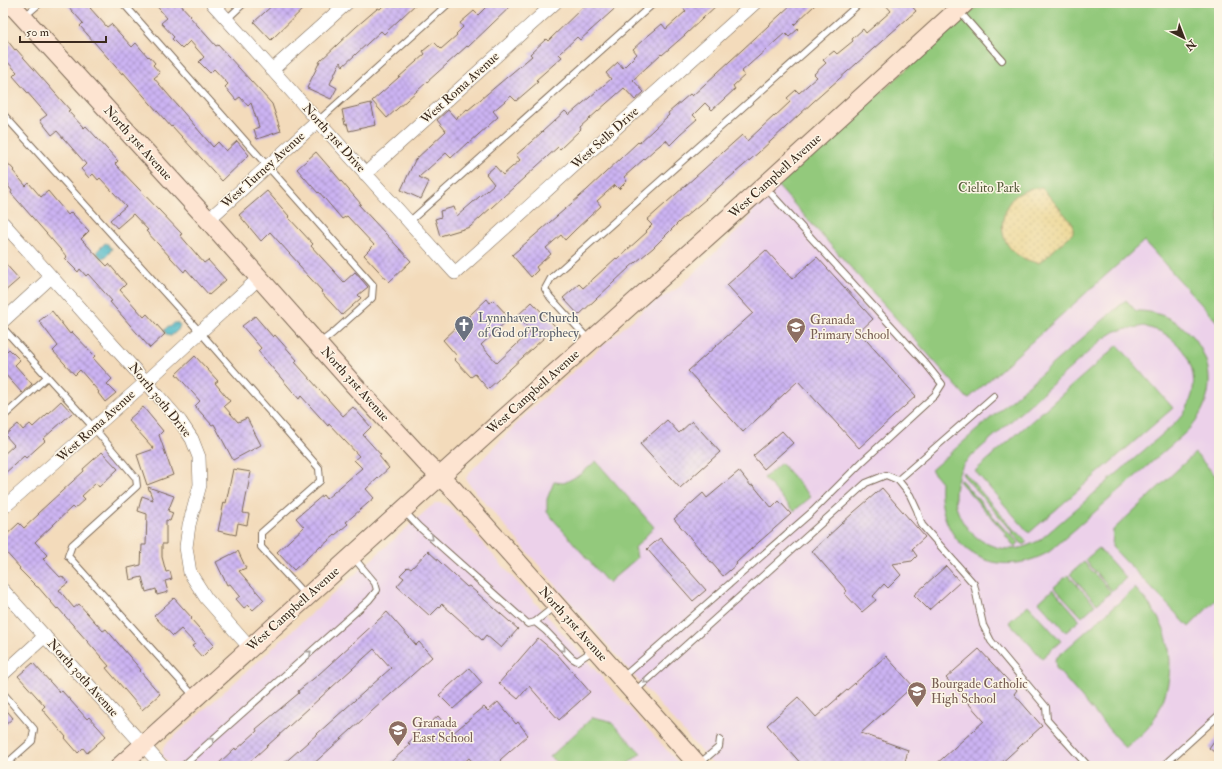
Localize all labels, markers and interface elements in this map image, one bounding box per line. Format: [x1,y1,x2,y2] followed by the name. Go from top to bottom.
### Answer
[20,18,106,44] scale bar
[1164,18,1204,58] north arrow
[26,25,50,40] text: 50 m
[1181,36,1199,54] text: N
[417,48,503,128] street label: West Roma Avenue
[299,100,369,176] street label: North 31st Drive
[100,102,176,184] street label: North 31st Avenue
[567,103,642,173] street label: West Sells Drive
[217,128,309,213] street label: West Turney Avenue
[725,130,826,223] street label: West Campbell Avenue
[958,180,1021,196] park label: Cielito Park
[478,310,579,342] place label: Lynnhaven Church of God of Prophecy
[810,312,890,344] place label: Granada Primary School
[453,314,475,342] church icon: Lynnhaven Church of God of Prophecy
[785,316,807,344] school or university icon: Granada Primary School
[317,343,393,425] street label: North 31st Avenue
[483,346,584,439] street label: West Campbell Avenue
[125,359,195,441] street label: North 30th Drive
[53,386,139,466] street label: West Roma Avenue
[426,533,433,540] one-way arrow
[243,563,344,656] street label: West Campbell Avenue
[535,583,611,665] street label: North 31st Avenue
[44,636,123,721] street label: North 30th Avenue
[558,644,566,652] one-way arrow
[304,650,312,658] one-way arrow
[643,676,651,684] one-way arrow
[931,676,1028,707] place label: Bourgade Catholic High School
[906,680,928,708] school or university icon: Bourgade Catholic High School
[412,715,474,746] place label: Granada East School
[387,719,409,747] school or university icon: Granada East School
[208,738,215,745] one-way arrow

